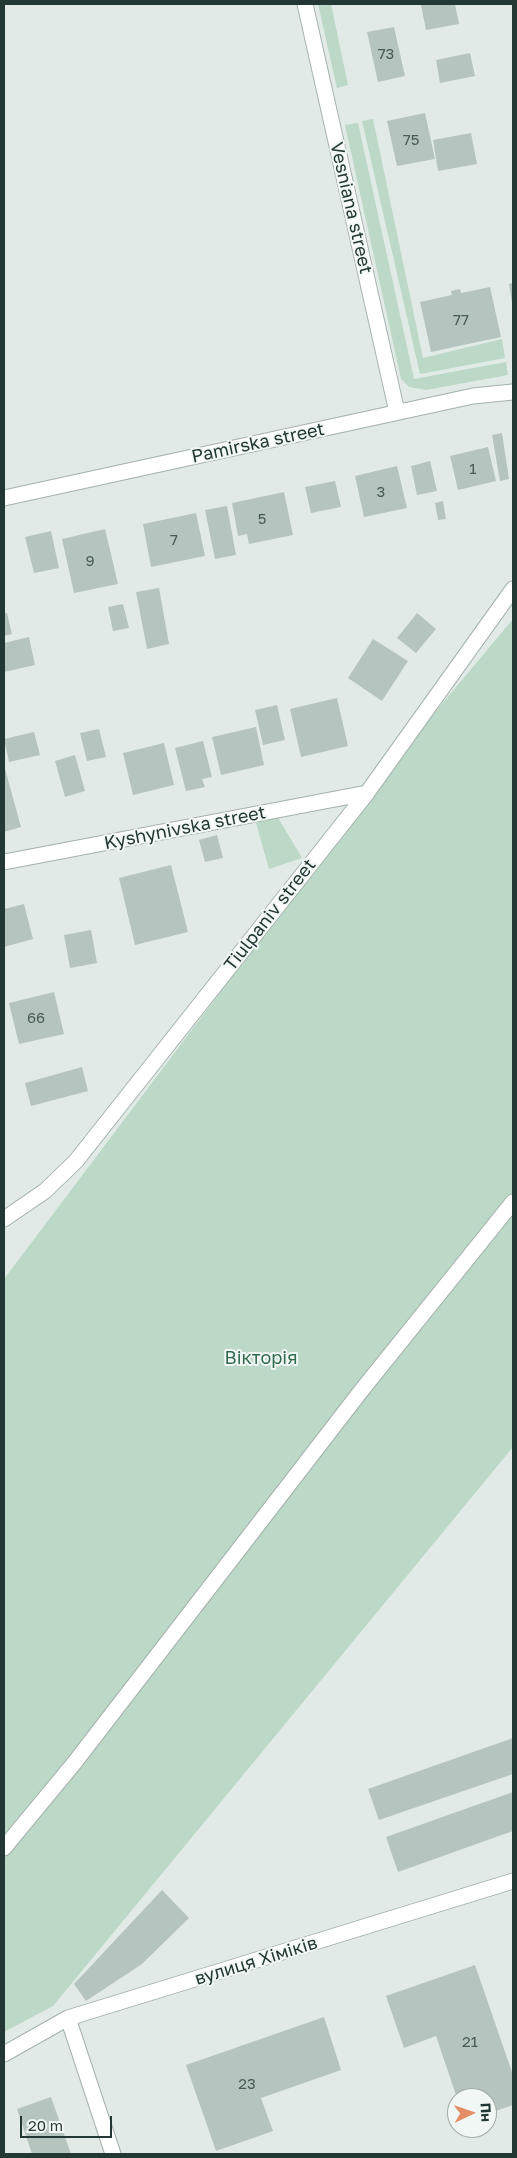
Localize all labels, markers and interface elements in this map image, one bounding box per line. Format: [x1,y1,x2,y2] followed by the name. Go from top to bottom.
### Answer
[378,45,394,63] house number: 73
[403,131,419,149] house number: 75
[325,140,377,276] street label: Vesniana street
[453,311,469,329] house number: 77
[190,418,326,468] street label: Pamirska street
[469,460,477,478] house number: 1
[377,483,385,501] house number: 3
[258,510,266,528] house number: 5
[170,531,178,549] house number: 7
[85,552,95,570] house number: 9
[102,802,268,854] street label: Kyshynivska street
[220,855,320,975] street label: Tiulpaniv street
[27,1009,45,1027] house number: 66
[225,1347,297,1369] park label: Вікторія
[192,1932,320,1990] street label: вулиця Хіміків
[462,2033,478,2051] house number: 21
[238,2075,256,2093] house number: 23
[447,2088,497,2138] north arrow
[477,2102,495,2122] text: Пн
[22,2106,115,2138] scale bar
[28,2116,63,2134] text: 20 m

